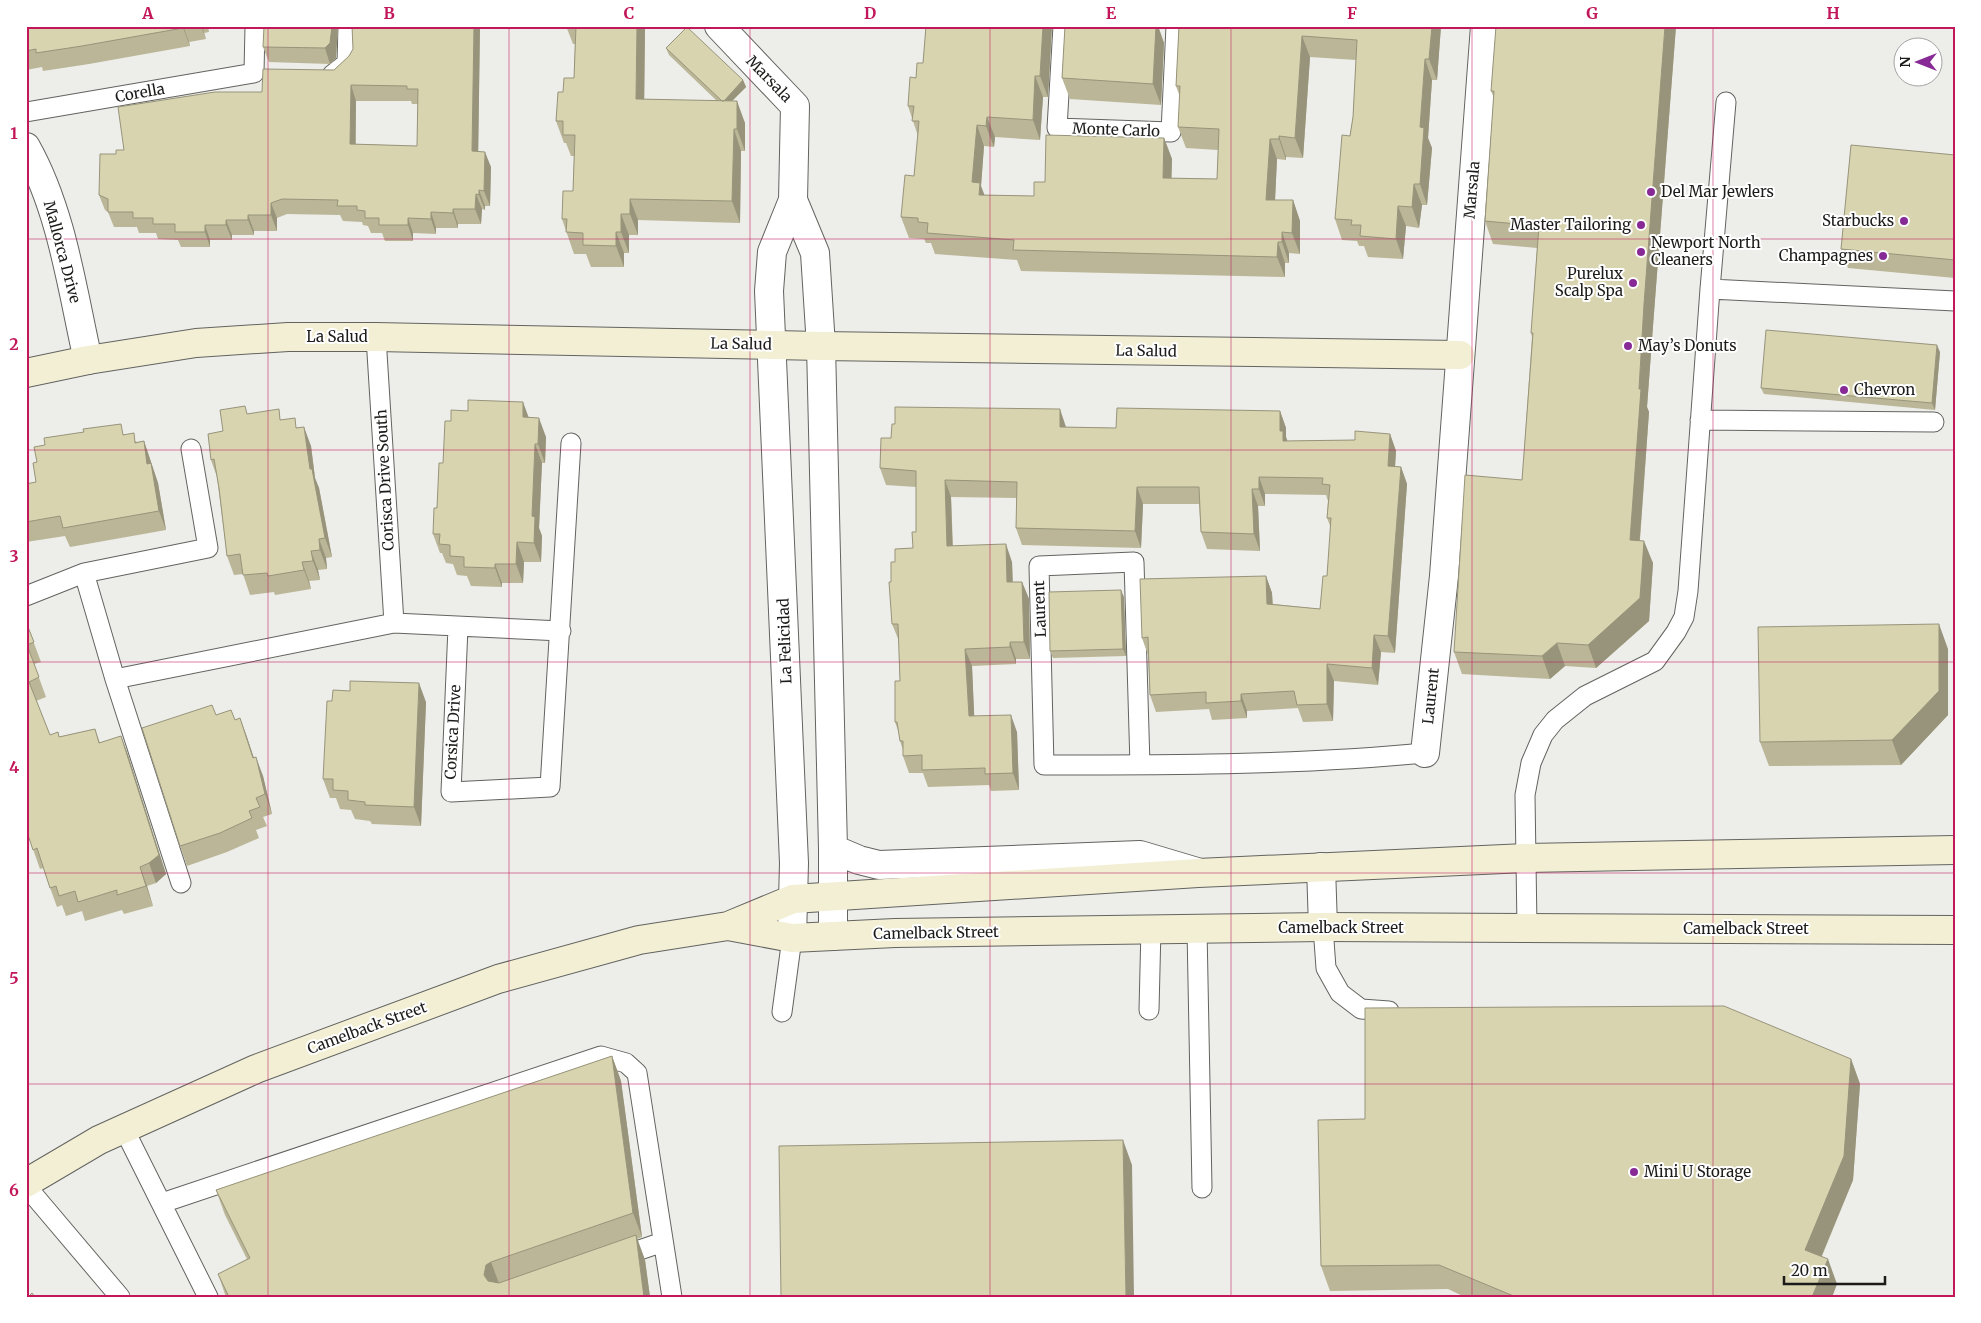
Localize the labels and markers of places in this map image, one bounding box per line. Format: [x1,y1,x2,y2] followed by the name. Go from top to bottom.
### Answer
[1661,182,1774,201] place label: Del Mar Jewlers
[1645,186,1657,198] marker: Del Mar Jewlers
[1822,211,1894,230] place label: Starbucks
[1510,215,1631,234] place label: Master Tailoring
[1898,215,1910,227] marker: Starbucks
[1635,219,1647,231] marker: Master Tailoring
[1651,233,1761,269] place label: Newport North Cleaners
[1635,246,1647,258] marker: Newport North Cleaners
[1779,246,1873,265] place label: Champagnes
[1877,250,1889,262] marker: Champagnes
[1555,264,1623,300] place label: Purelux Scalp Spa
[1627,277,1639,289] marker: Purelux Scalp Spa
[1638,336,1737,355] place label: May’s Donuts
[1622,340,1634,352] marker: May’s Donuts
[1854,380,1915,399] place label: Chevron
[1838,384,1850,396] marker: Chevron
[1644,1162,1751,1181] place label: Mini U Storage
[1628,1166,1640,1178] marker: Mini U Storage

